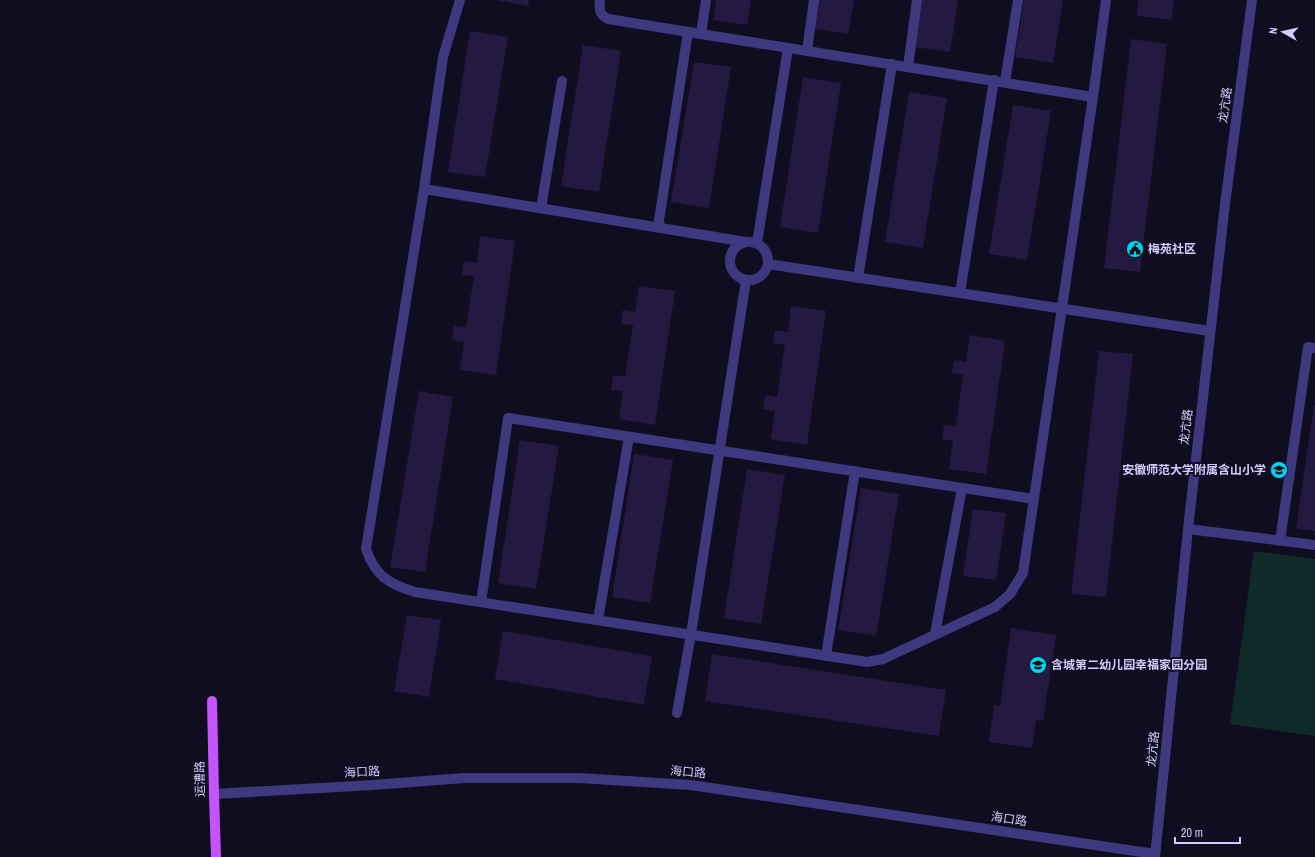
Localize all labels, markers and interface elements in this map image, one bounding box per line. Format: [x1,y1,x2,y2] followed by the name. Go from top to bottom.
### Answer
[1263,12,1303,52] north arrow
[1266,26,1280,35] text: N
[1215,86,1235,124] street label: 龙亢路
[1125,239,1145,259] public building icon: 梅苑社区
[1148,241,1196,257] place label: 梅苑社区
[1176,408,1196,446] street label: 龙亢路
[1269,460,1289,480] school or university icon: 安徽师范大学附属含山小学
[1122,462,1266,478] place label: 安徽师范大学附属含山小学
[1028,655,1048,675] school or university icon: 含城第二幼儿园幸福家园分园
[1051,657,1207,673] place label: 含城第二幼儿园幸福家园分园
[1143,730,1163,768] street label: 龙亢路
[192,761,208,797] street label: 运漕路
[669,762,707,782] street label: 海口路
[344,763,380,781] street label: 海口路
[990,809,1028,829] street label: 海口路
[1175,819,1240,845] scale bar
[1181,825,1203,841] text: 20 m

